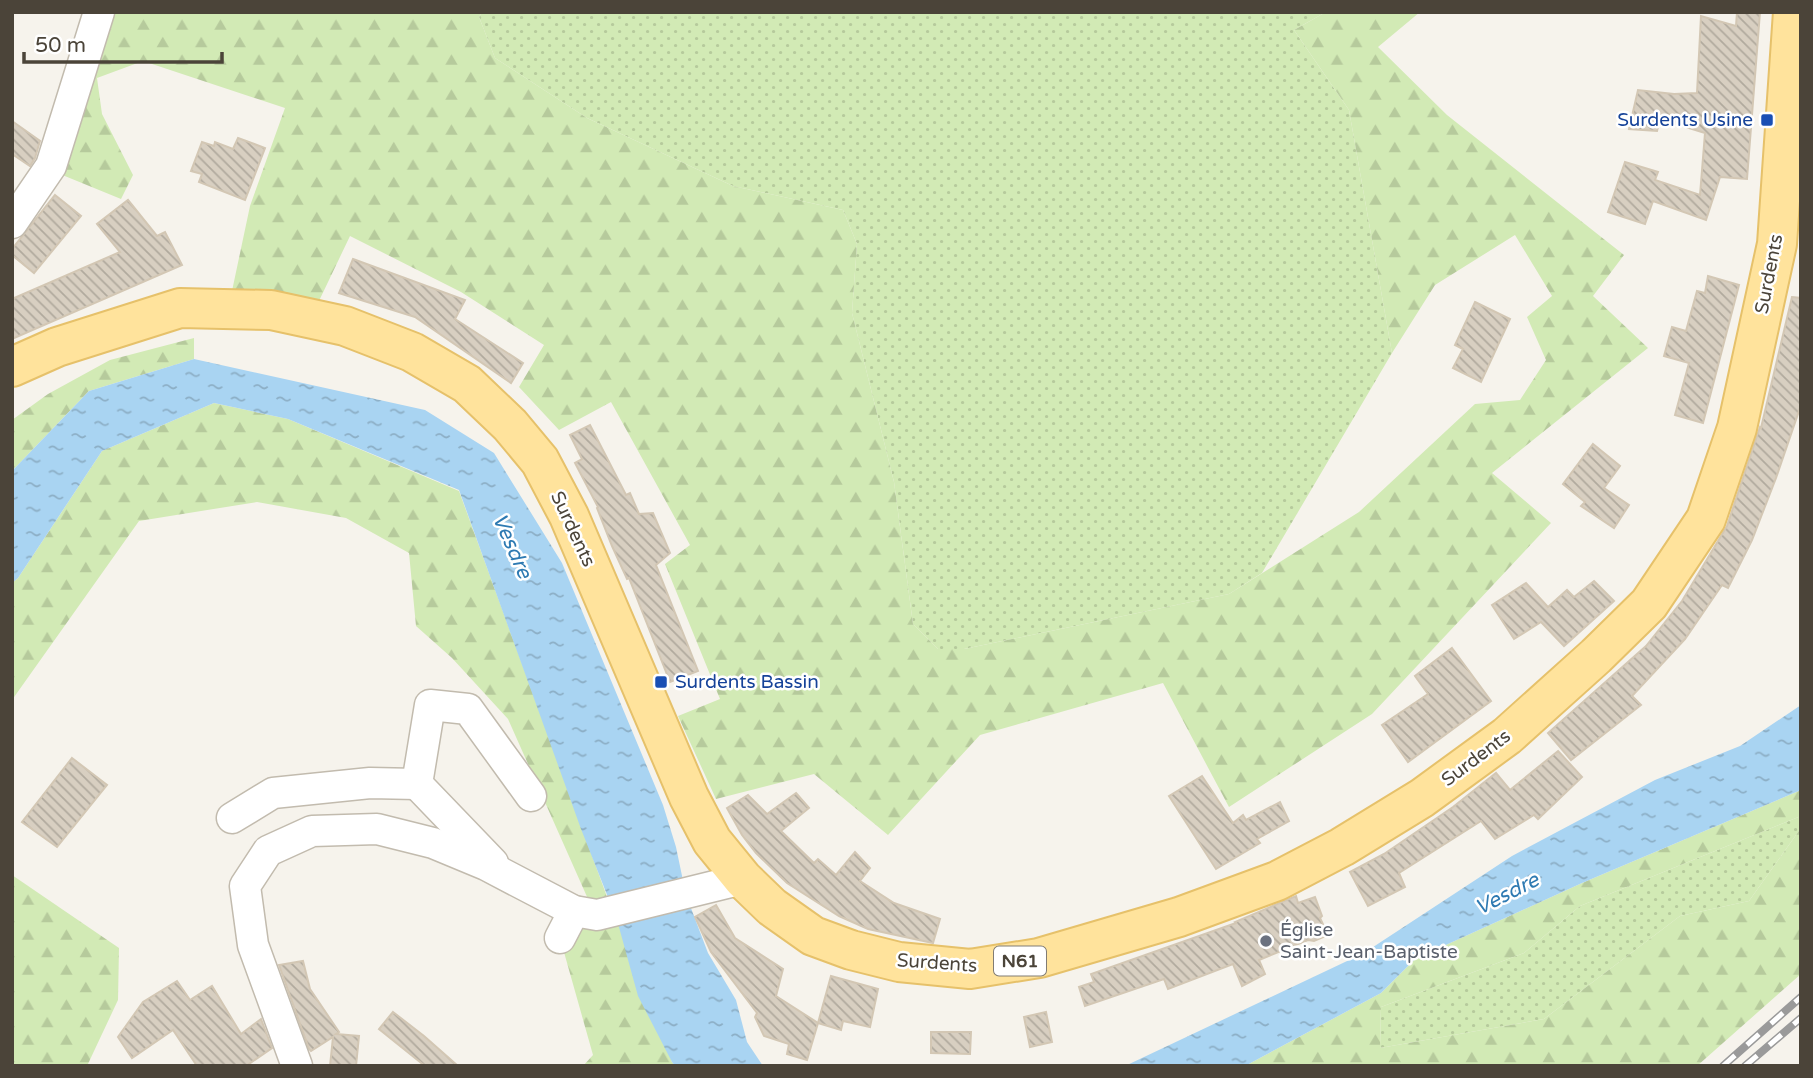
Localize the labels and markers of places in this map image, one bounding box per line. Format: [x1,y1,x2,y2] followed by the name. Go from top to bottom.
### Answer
[1617,109,1753,131] place label: Surdents Usine
[1759,112,1775,128] marker: Surdents Usine
[675,671,819,693] place label: Surdents Bassin
[653,674,669,690] marker: Surdents Bassin
[1280,919,1458,963] place label: Église Saint-Jean-Baptiste
[1258,933,1274,949] marker: Église Saint-Jean-Baptiste

